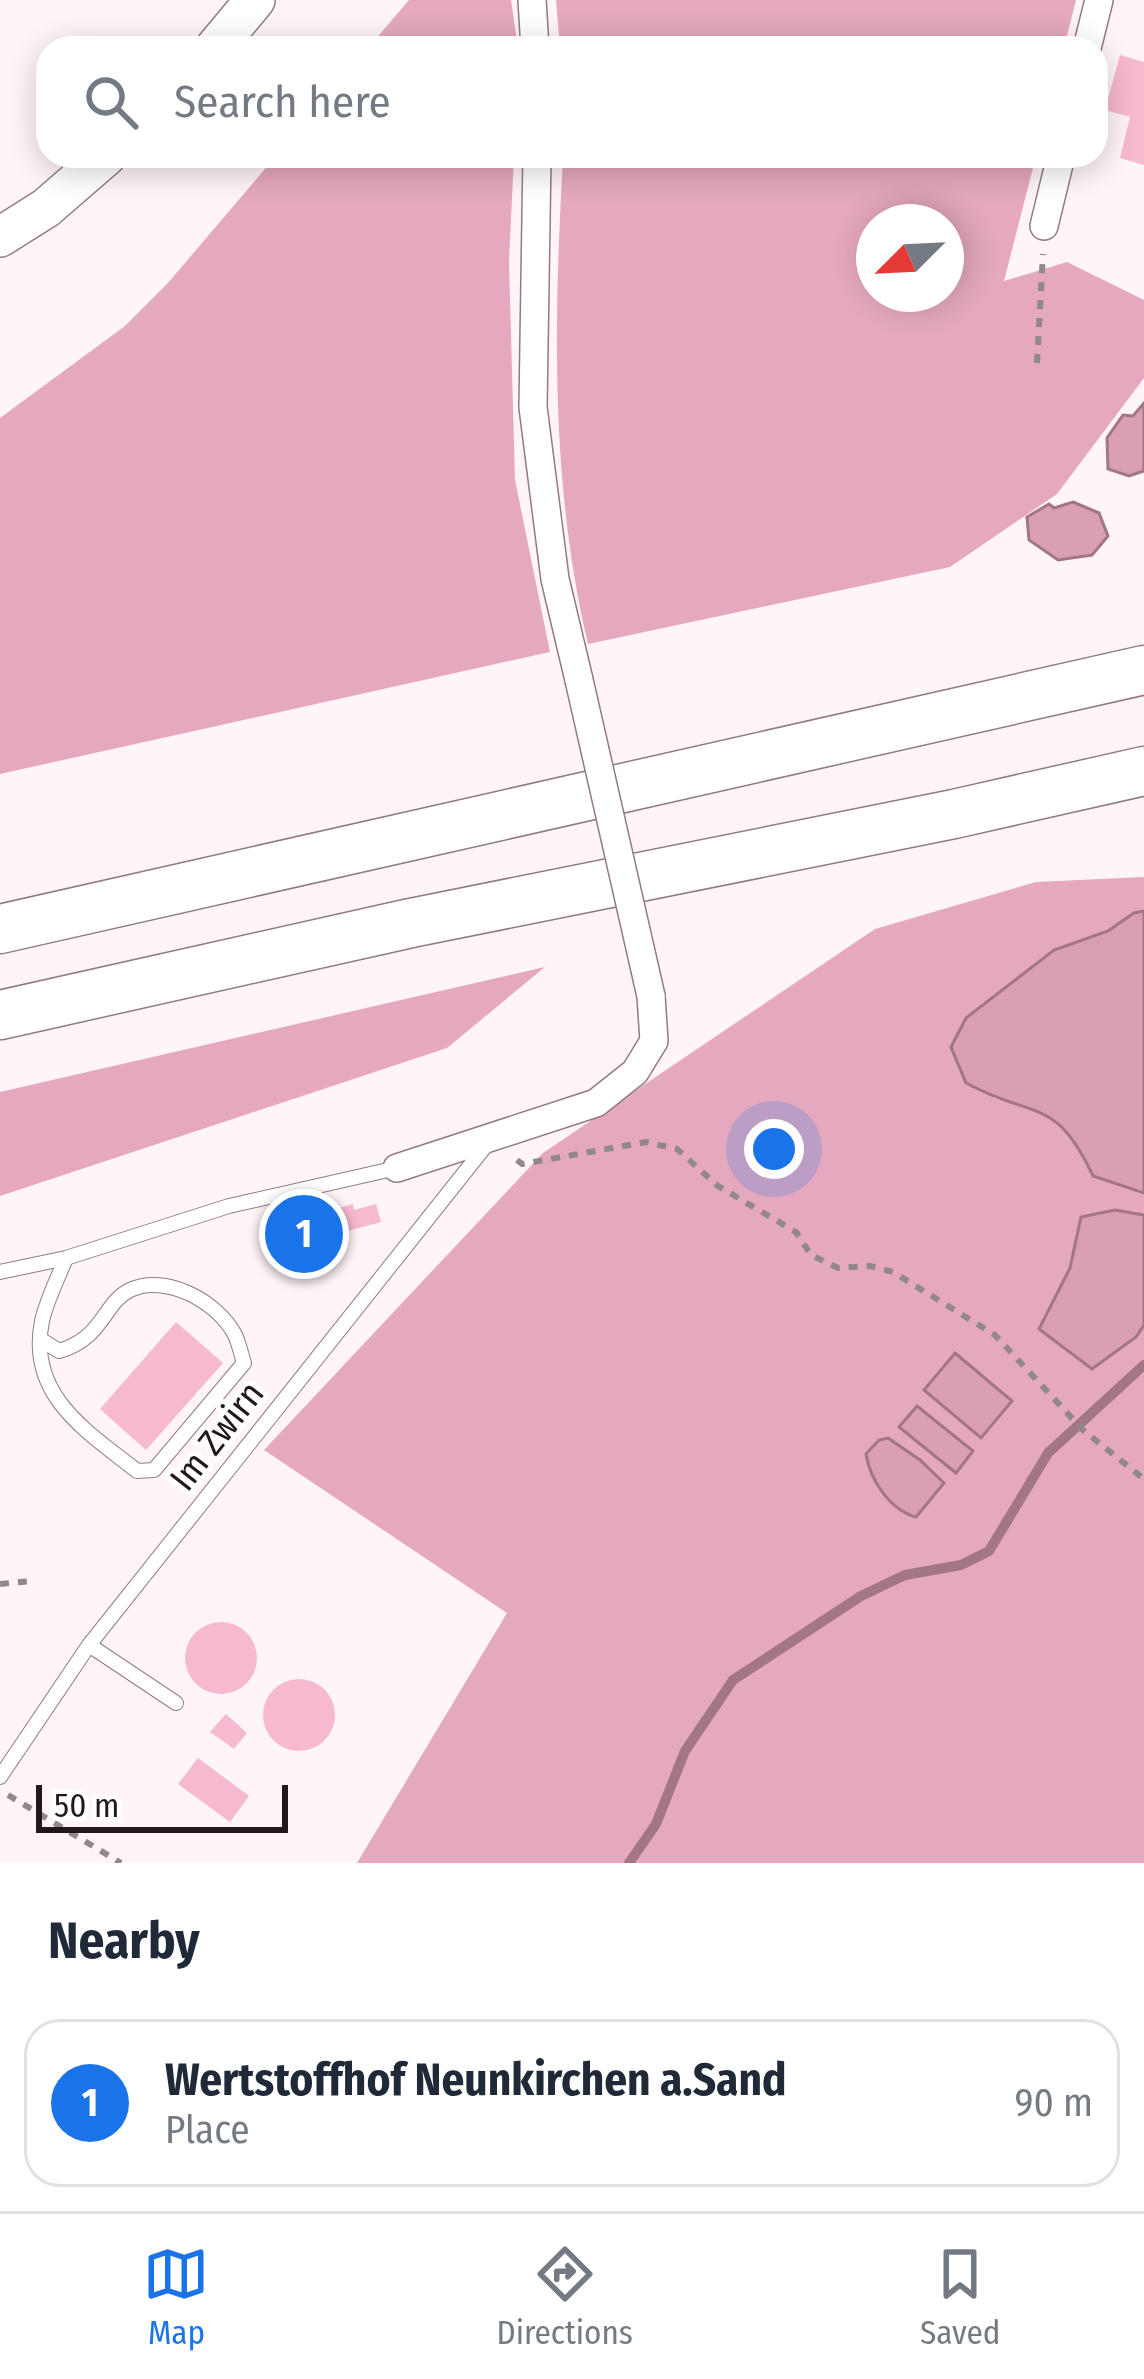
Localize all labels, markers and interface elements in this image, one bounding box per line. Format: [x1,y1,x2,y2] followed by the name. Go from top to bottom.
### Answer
[36,36,1108,168] search box
[78,69,144,135] icon: search
[174,75,391,129] text: Search here
[856,204,964,312] north arrow
[744,1119,804,1179] your location
[265,1189,343,1279] pin: 1
[161,1373,273,1499] street label: Im Zwirn
[36,1779,288,1832] scale bar
[54,1786,119,1826] text: 50 m
[48,1910,200,1972] text: Nearby
[165,2053,787,2107] text: Wertstoffhof Neunkirchen a.Sand
[82,2080,98,2126] text: 1
[1015,2080,1093,2126] text: 90 m
[165,2107,249,2153] text: Place
[143,2241,209,2353] tab: Map
[496,2241,633,2353] tab: Directions
[920,2241,1000,2353] tab: Saved

